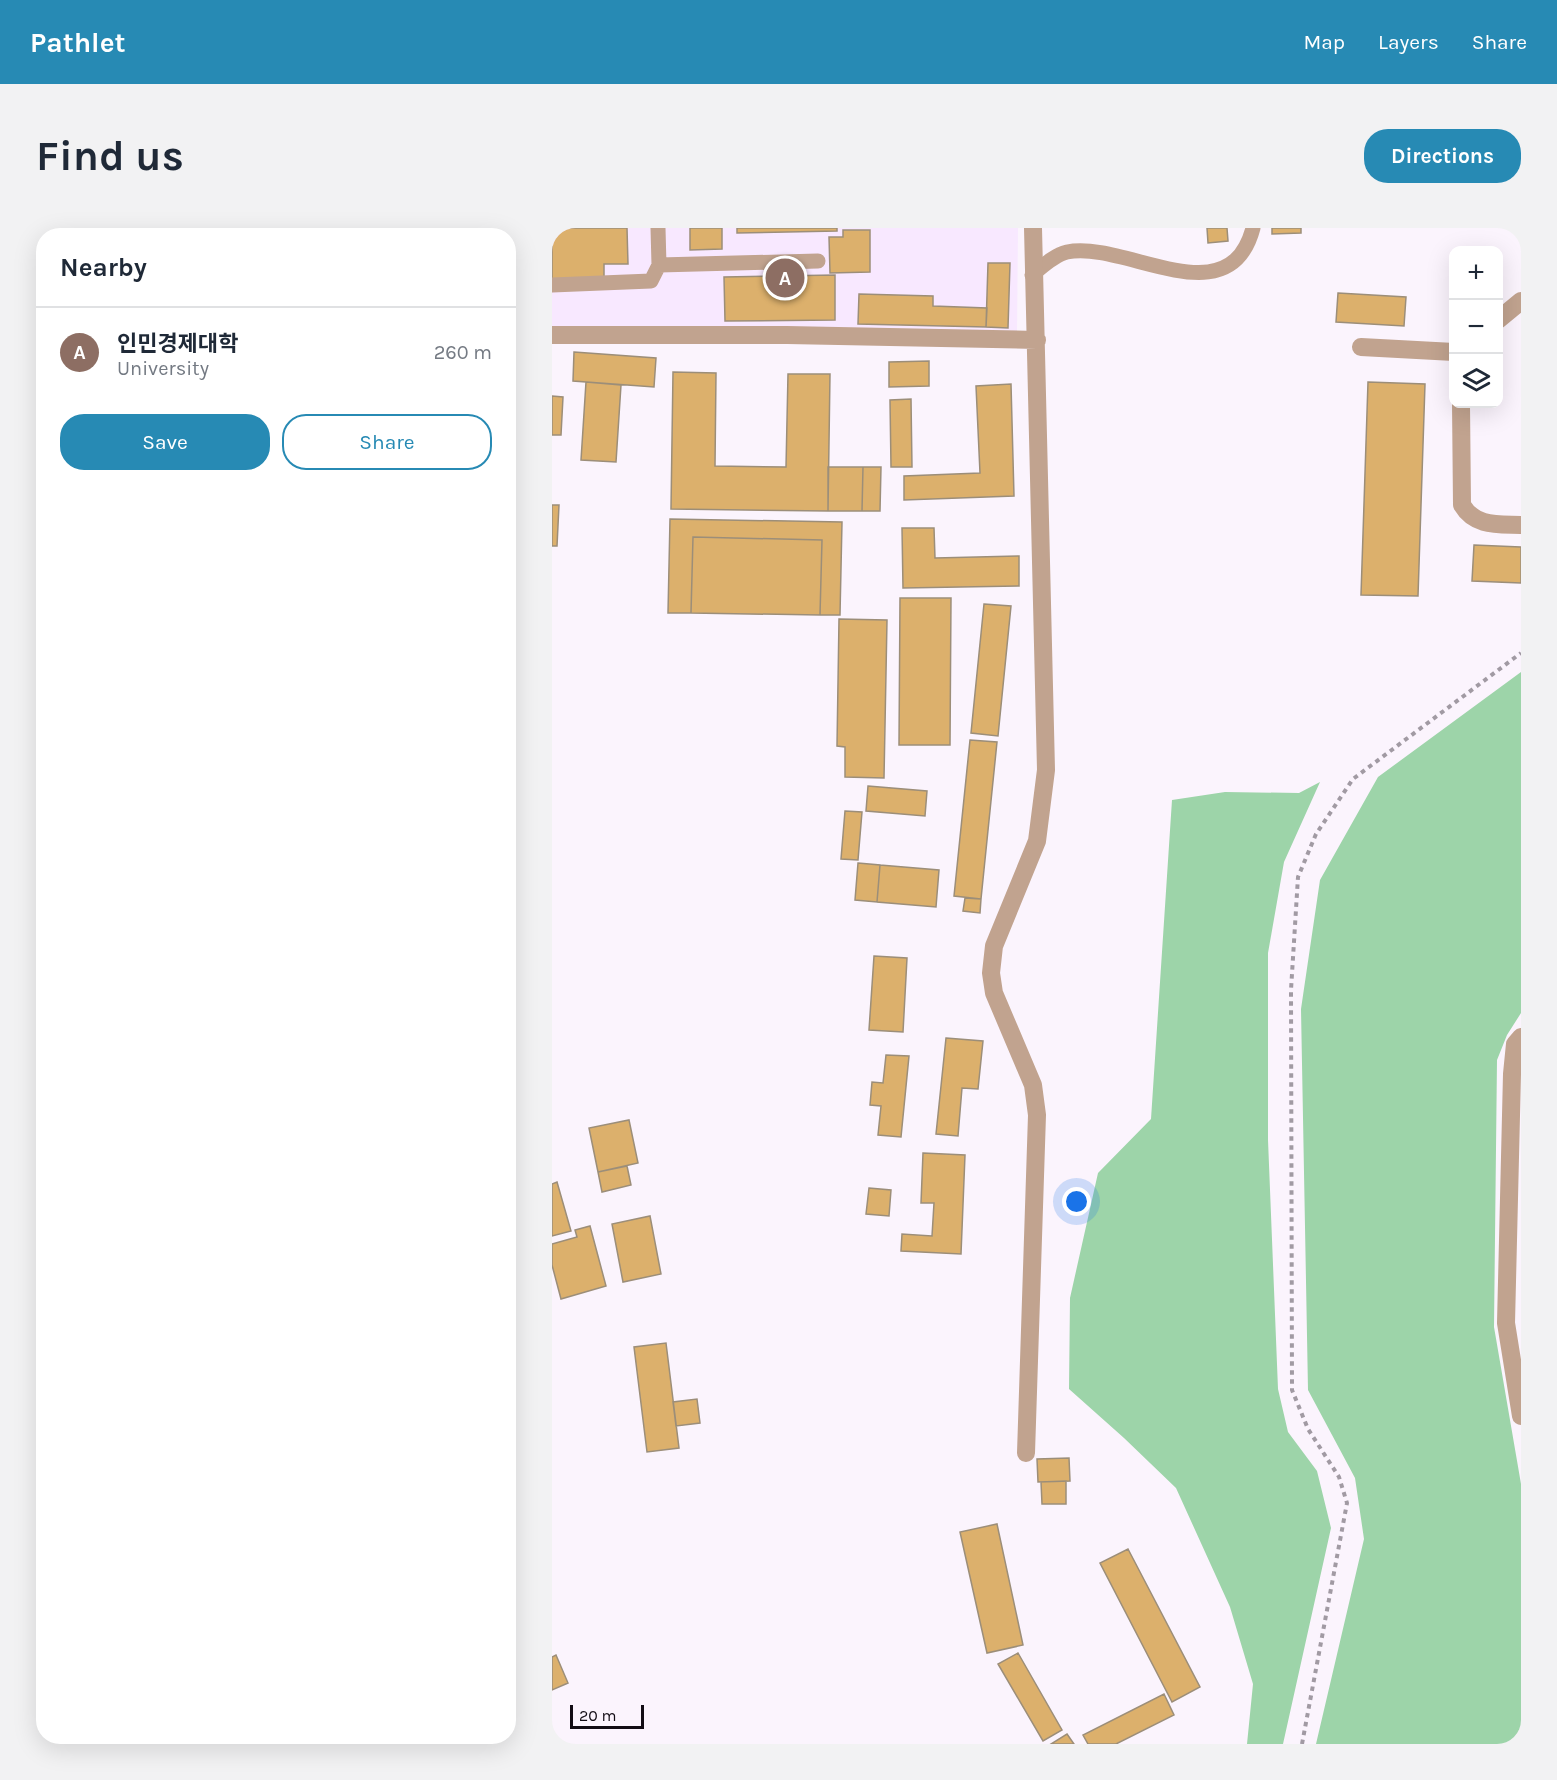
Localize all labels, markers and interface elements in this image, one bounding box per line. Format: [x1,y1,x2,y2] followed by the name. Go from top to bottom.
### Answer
[30,26,126,59] text: Pathlet
[1303,30,1345,54] text: Map
[1378,30,1439,54] text: Layers
[1472,30,1527,54] text: Share
[1364,129,1521,183] button: Directions
[36,131,184,181] text: Find us
[1449,246,1503,408] map controls
[1449,246,1503,300] button: +
[60,252,147,283] text: Nearby
[766,256,804,300] pin: A
[1449,300,1503,354] button: −
[117,331,238,357] text: 인민경제대학
[73,341,86,364] text: A
[434,341,492,364] text: 260 m
[1449,354,1503,408] button: layers
[117,357,209,380] text: University
[60,414,270,470] button: Save
[282,414,492,470] button: Share
[1062,1187,1091,1216] your location
[570,1702,644,1730] scale bar
[579,1706,617,1725] text: 20 m

